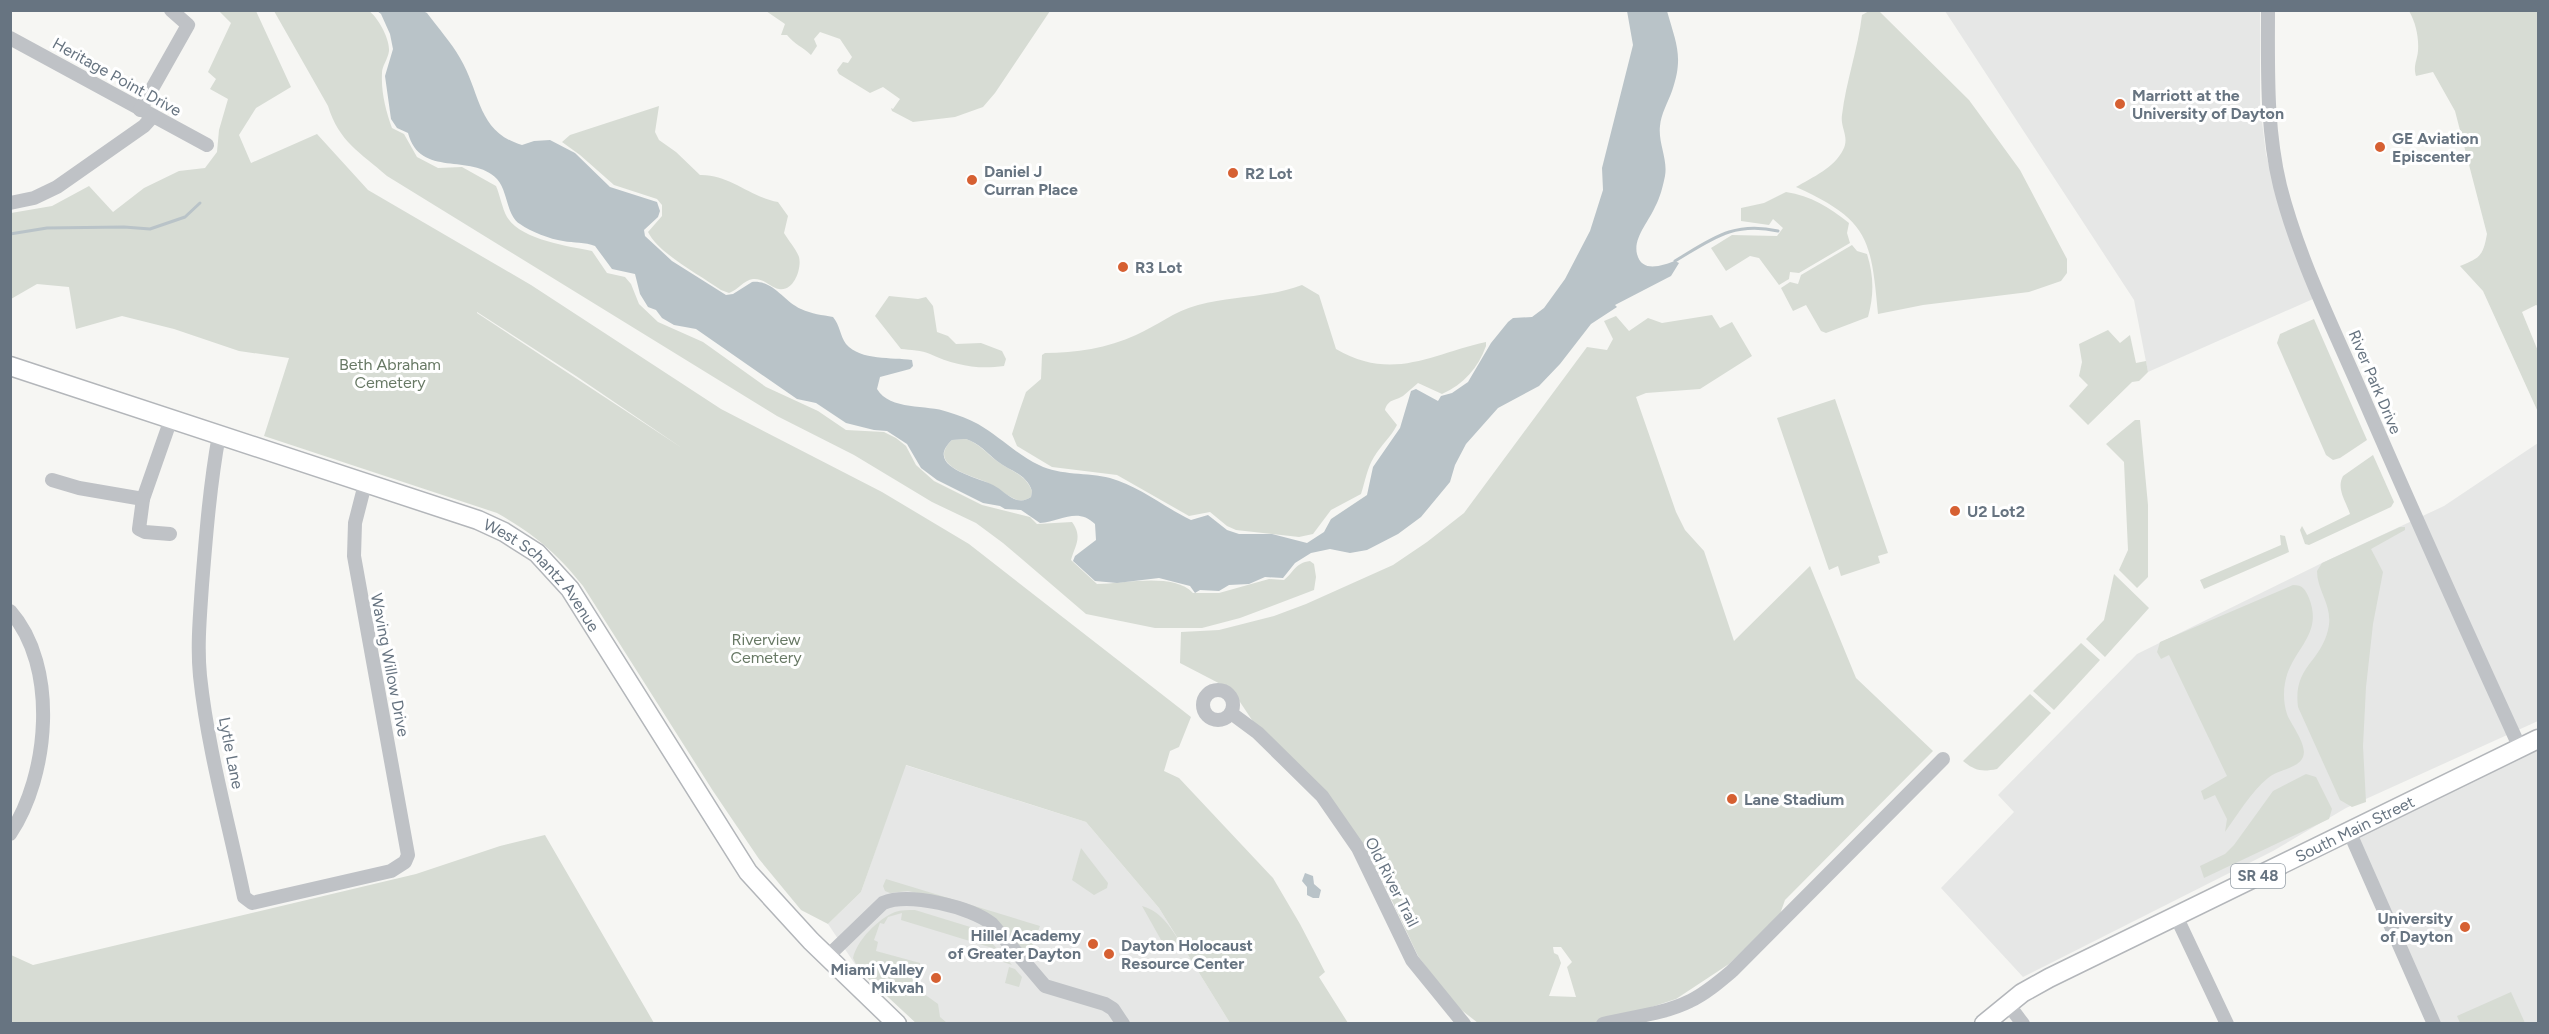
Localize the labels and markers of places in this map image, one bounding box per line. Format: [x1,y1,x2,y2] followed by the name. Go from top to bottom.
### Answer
[2132,86,2284,123] place label: Marriott at the University of Dayton
[2113,97,2127,111] marker: Marriott at the University of Dayton
[2392,129,2479,166] place label: GE Aviation Episcenter
[2373,140,2387,154] marker: GE Aviation Episcenter
[984,162,1078,199] place label: Daniel J Curran Place
[1245,164,1293,183] place label: R2 Lot
[1226,166,1240,180] marker: R2 Lot
[965,173,979,187] marker: Daniel J Curran Place
[1135,258,1182,277] place label: R3 Lot
[1116,260,1130,274] marker: R3 Lot
[1967,502,2025,521] place label: U2 Lot2
[1948,504,1962,518] marker: U2 Lot2
[1744,790,1844,809] place label: Lane Stadium
[1725,792,1739,806] marker: Lane Stadium
[2378,909,2454,946] place label: University of Dayton
[2458,920,2472,934] marker: University of Dayton
[948,926,1082,963] place label: Hillel Academy of Greater Dayton
[1121,936,1253,973] place label: Dayton Holocaust Resource Center
[1086,937,1100,951] marker: Hillel Academy of Greater Dayton
[1102,947,1116,961] marker: Dayton Holocaust Resource Center
[831,960,925,997] place label: Miami Valley Mikvah
[929,971,943,985] marker: Miami Valley Mikvah

